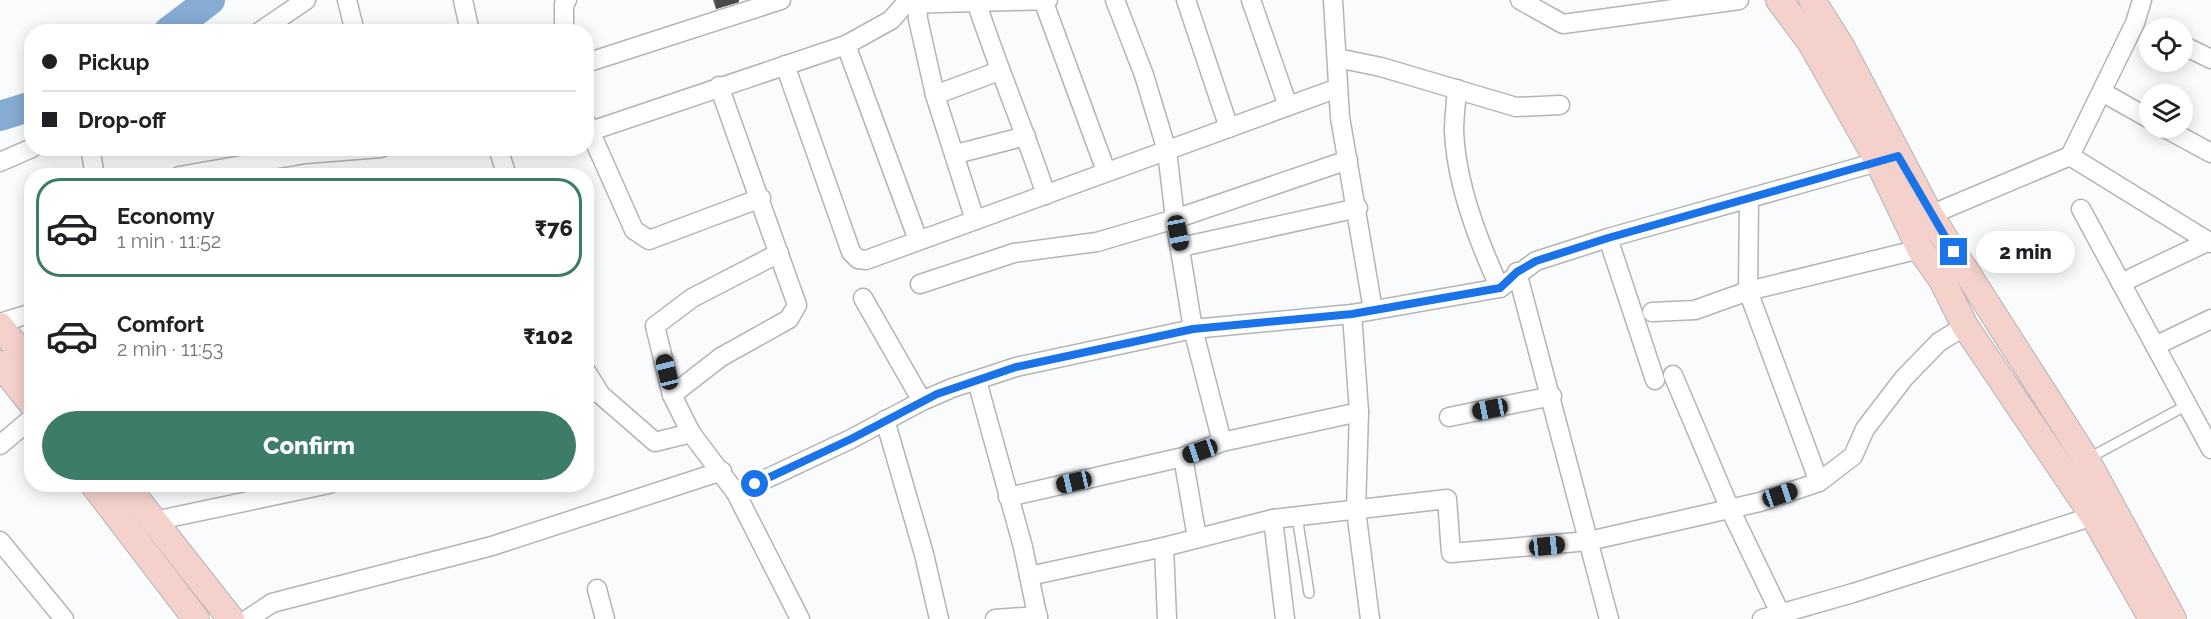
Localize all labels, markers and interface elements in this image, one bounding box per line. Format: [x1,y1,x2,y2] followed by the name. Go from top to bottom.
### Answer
[2139,18,2193,138] map controls
[2139,18,2193,72] button: locate
[78,49,150,75] text: Pickup
[2139,84,2193,138] button: layers
[78,107,166,133] text: Drop-off
[45,201,99,255] icon: car
[117,203,215,229] text: Economy
[1166,214,1190,252] car
[535,215,573,241] text: ₹76
[117,229,221,253] text: 1 min · 11:52
[1975,231,2074,273] callout: 2 min
[1940,238,1967,265] route end
[1999,240,2052,264] text: 2 min
[45,309,99,363] icon: car
[117,311,204,337] text: Comfort
[523,323,573,349] text: ₹102
[117,337,223,361] text: 2 min · 11:53
[654,352,680,392] car
[1471,397,1509,421] car
[42,411,576,480] button: Confirm
[1180,437,1220,465] car
[1054,469,1094,495] car
[741,470,768,497] route start
[1760,481,1800,509] car
[1528,535,1566,557] car

